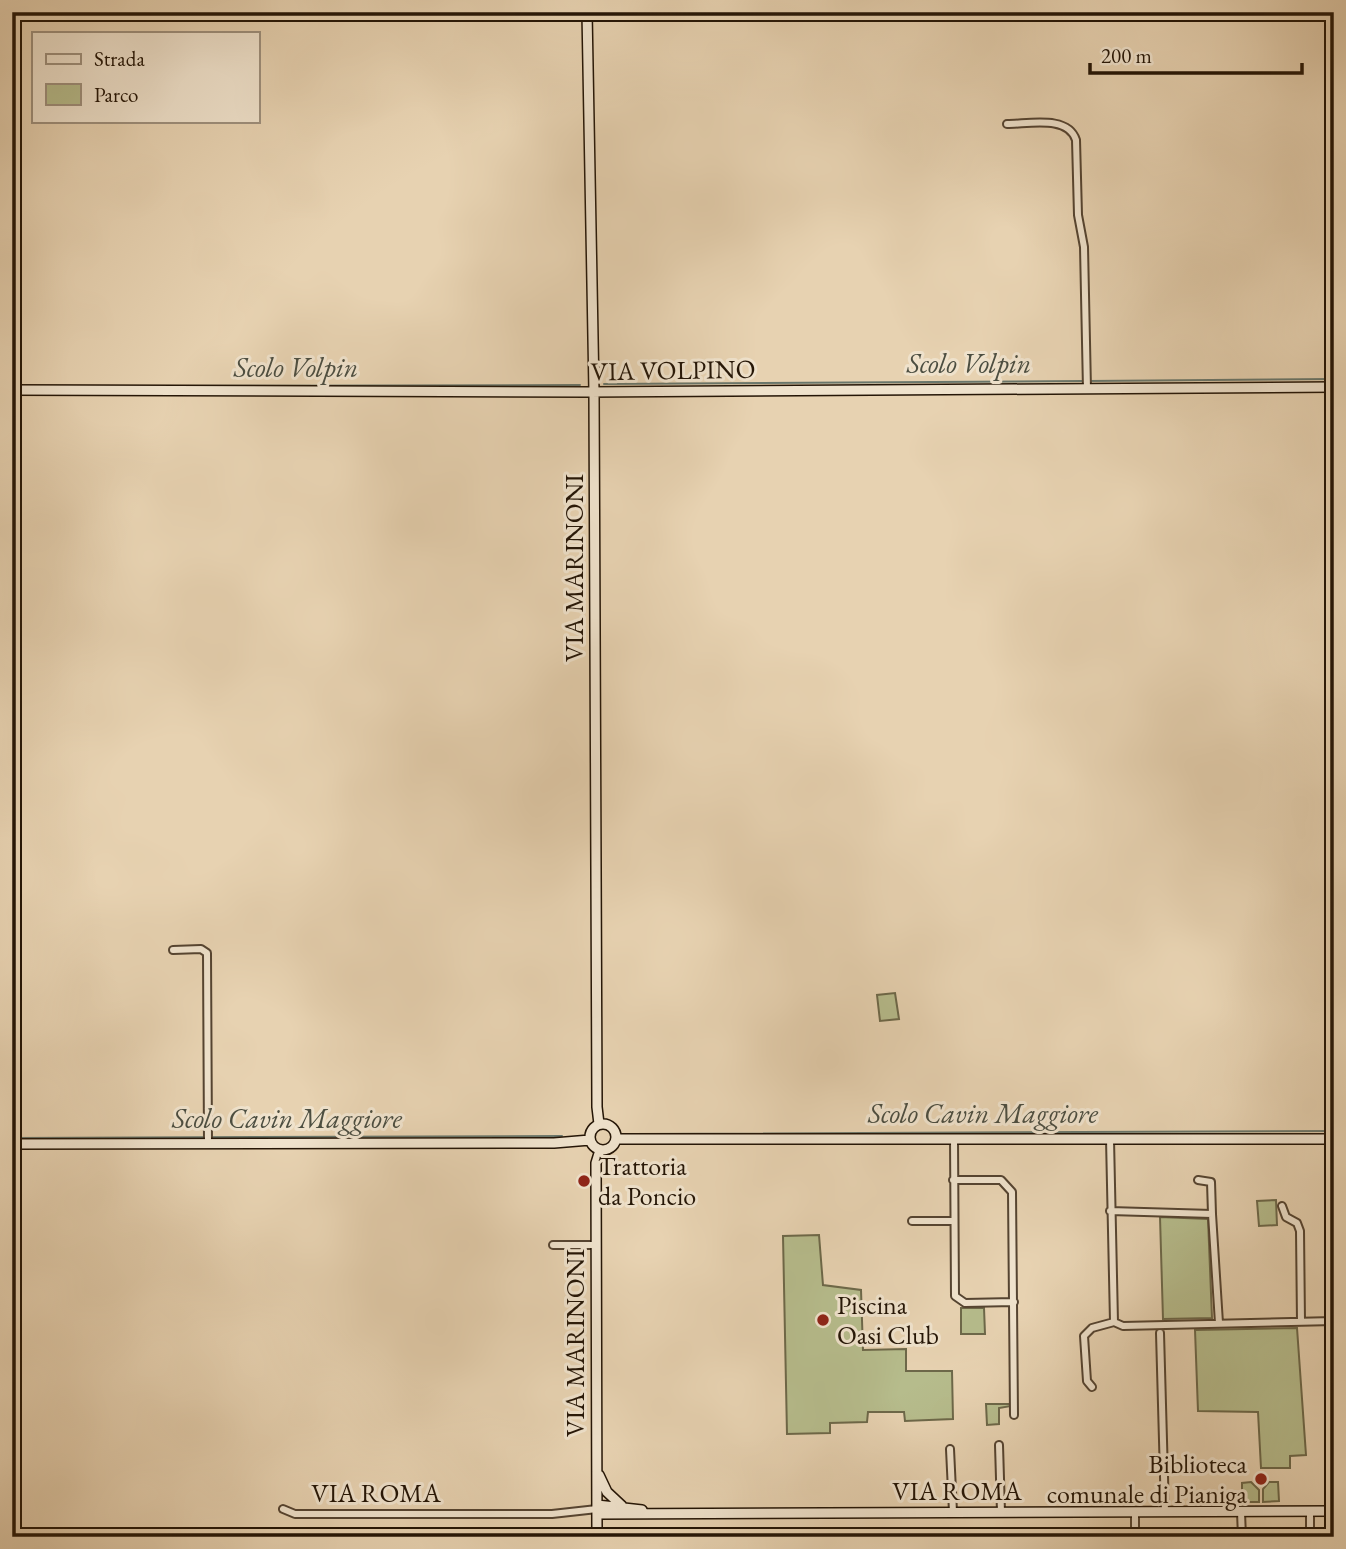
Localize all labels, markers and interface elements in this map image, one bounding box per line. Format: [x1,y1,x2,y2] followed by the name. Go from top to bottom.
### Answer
[32,32,259,122] legend
[1090,32,1302,76] scale bar
[1101,42,1152,69] text: 200 m
[94,45,145,72] text: Strada
[94,81,138,108] text: Parco
[906,345,1031,381] water label: Scolo Volpin
[233,349,358,385] water label: Scolo Volpin
[590,352,756,388] street label: VIA VOLPINO
[557,474,591,662] street label: VIA MARINONI
[867,1095,1098,1131] water label: Scolo Cavin Maggiore
[171,1100,402,1136] water label: Scolo Cavin Maggiore
[598,1149,696,1213] place label: Trattoria da Poncio
[576,1173,592,1189] marker: Trattoria da Poncio
[558,1249,592,1437] street label: VIA MARINONI
[837,1288,939,1352] place label: Piscina Oasi Club
[815,1312,831,1328] marker: Piscina Oasi Club
[1047,1447,1248,1511] place label: Biblioteca comunale di Pianiga
[1253,1471,1269,1487] marker: Biblioteca comunale di Pianiga
[892,1474,1023,1508] street label: VIA ROMA
[311,1476,442,1510] street label: VIA ROMA

